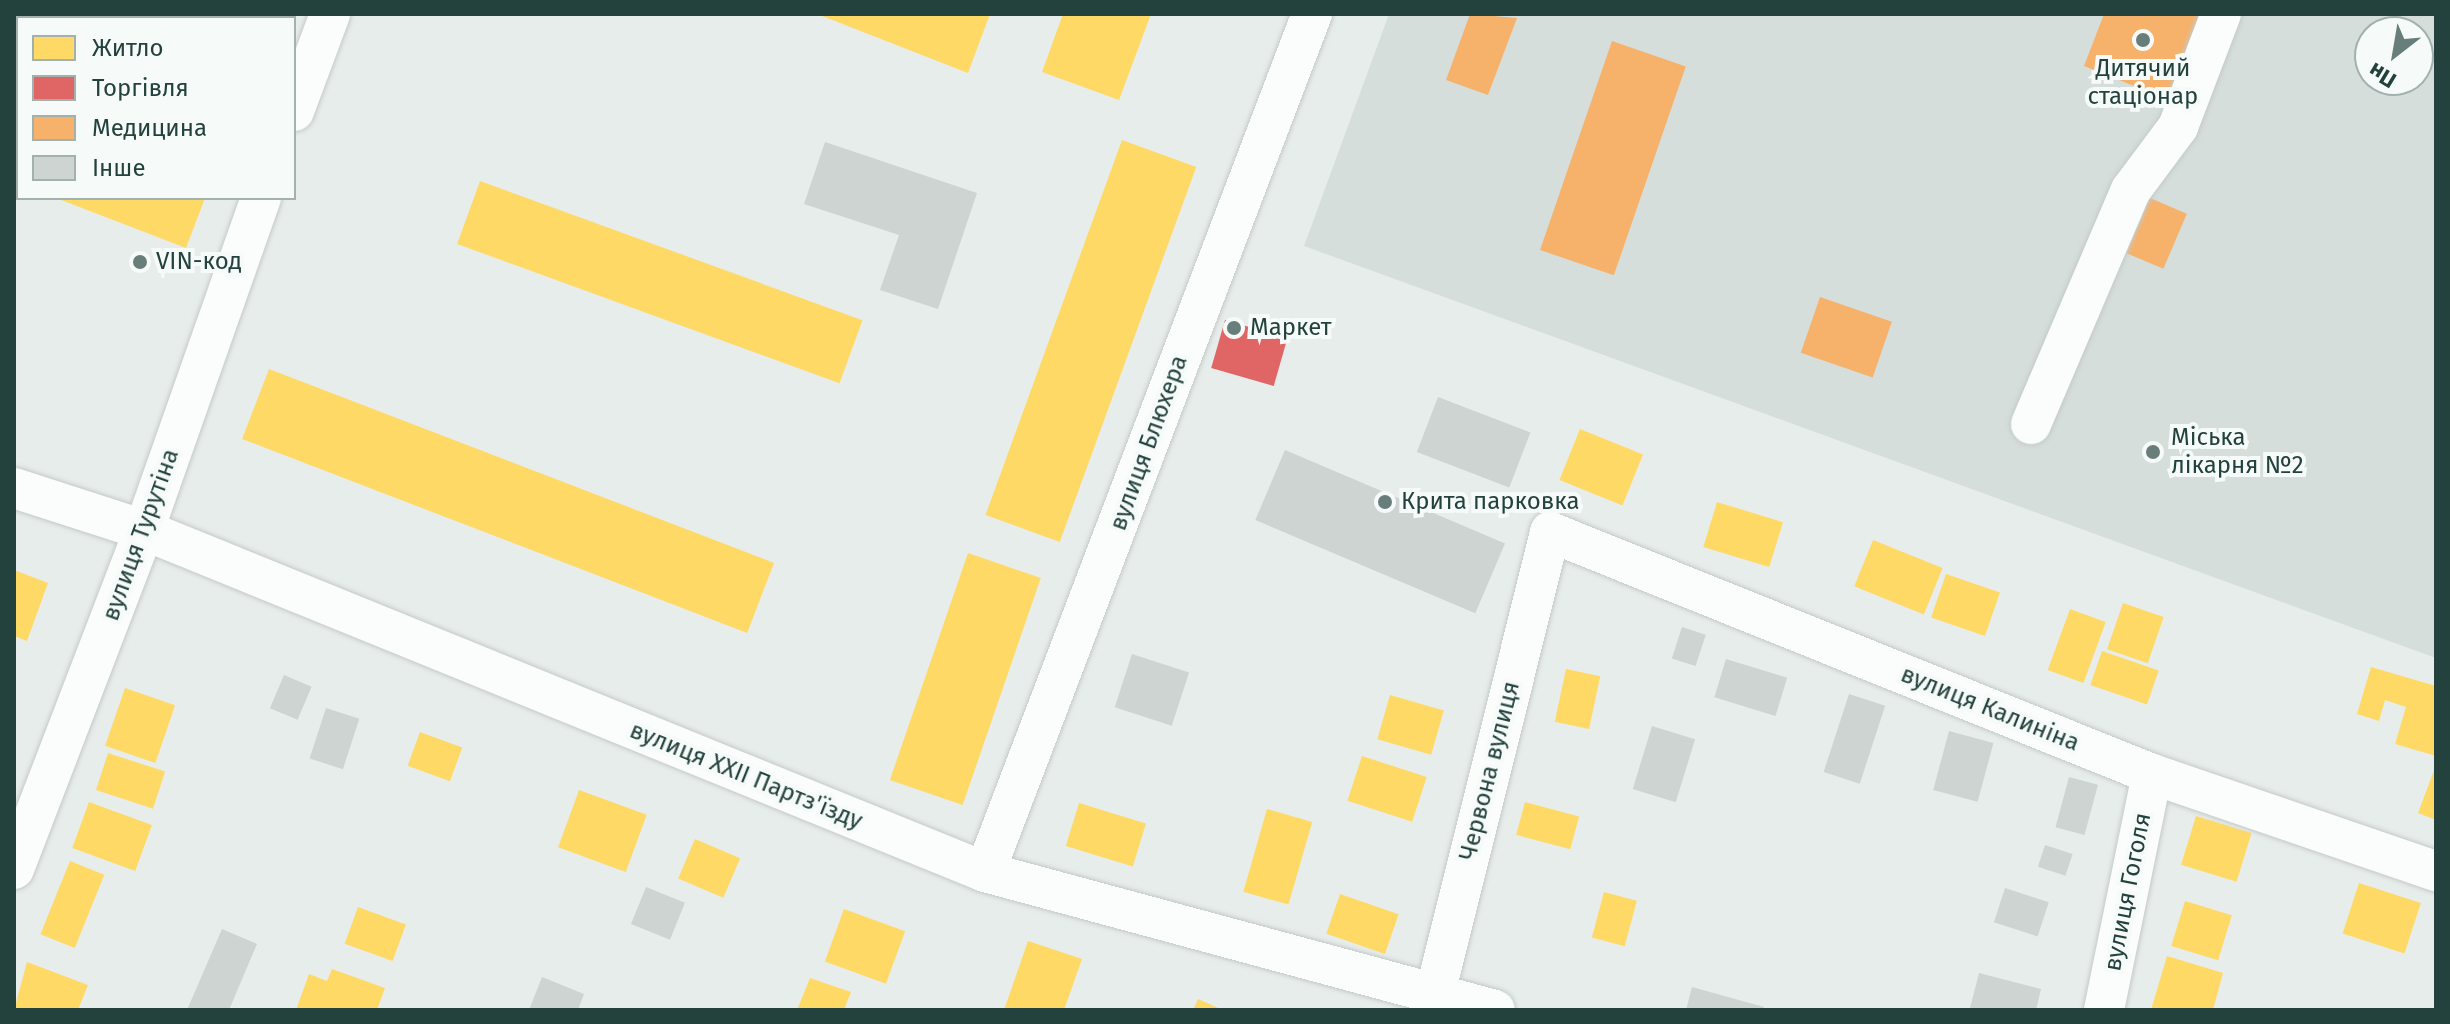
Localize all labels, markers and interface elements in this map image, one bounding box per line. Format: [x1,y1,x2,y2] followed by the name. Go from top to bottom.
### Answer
[16,16,296,200] legend
[2354,16,2434,96] north arrow
[2132,29,2154,51] marker: Дитячий стаціонар
[92,34,164,62] text: Житло
[2088,55,2198,111] place label: Дитячий стаціонар
[2364,57,2401,94] text: Пн
[92,74,189,102] text: Торгівля
[92,114,207,142] text: Медицина
[92,154,146,182] text: Інше
[156,248,242,276] place label: VIN-код
[131,253,149,271] marker: VIN-код
[1250,314,1332,342] place label: Маркет
[1225,319,1243,337] marker: Маркет
[1104,351,1194,535] street label: вулиця Блюхера
[2171,424,2304,480] place label: Міська лікарня №2
[2142,441,2164,463] marker: Міська лікарня №2
[97,445,185,625] street label: вулиця Турутіна
[1401,488,1579,516] place label: Крита парковка
[1376,493,1394,511] marker: Крита парковка
[1896,660,2084,758] street label: вулиця Калиніна
[1454,679,1526,863] street label: Червона вулиця
[625,716,867,836] street label: вулиця XXII Партз'їзду
[2099,810,2157,974] street label: вулиця Гоголя

